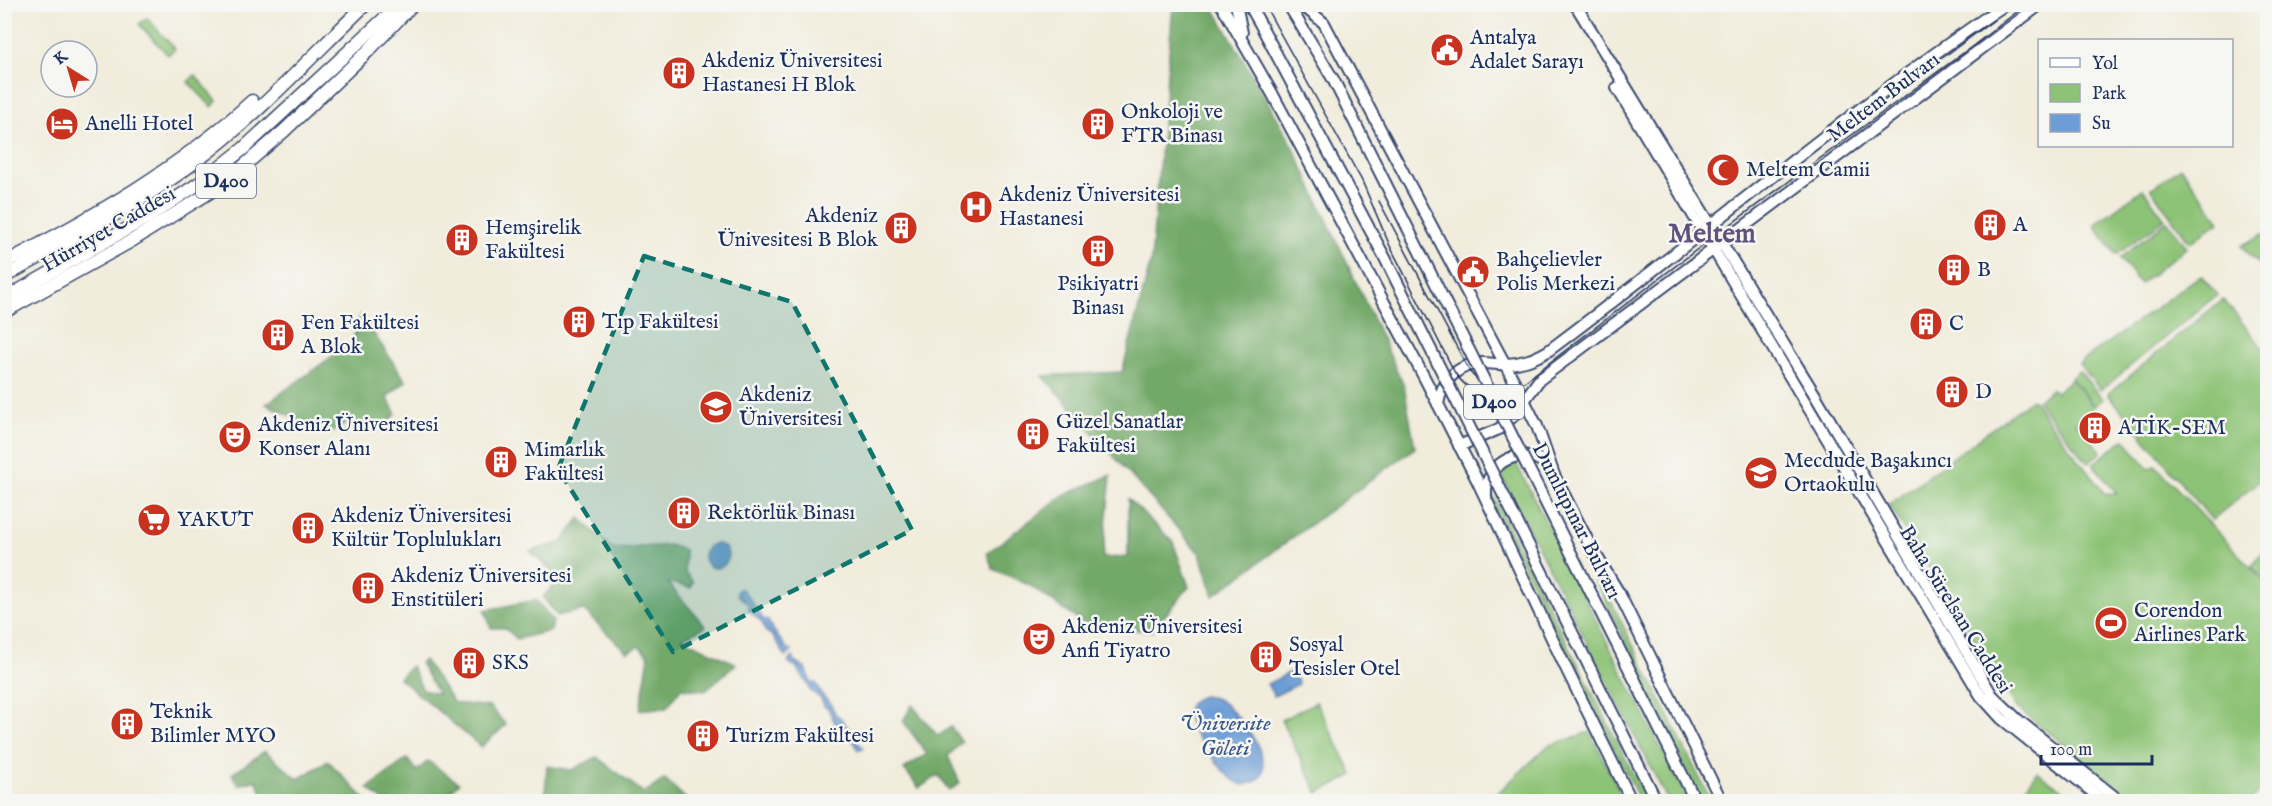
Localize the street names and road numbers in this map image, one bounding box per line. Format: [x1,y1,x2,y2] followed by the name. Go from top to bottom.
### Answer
[1822,47,1946,149] street label: Meltem Bulvarı
[196,164,256,198] road number: D400
[37,181,181,279] street label: Hürriyet Caddesi
[1464,385,1524,419] road number: D400
[1525,438,1627,604] street label: Dumlupınar Bulvarı
[1892,521,2018,699] street label: Baha Sürelsan Caddesi

